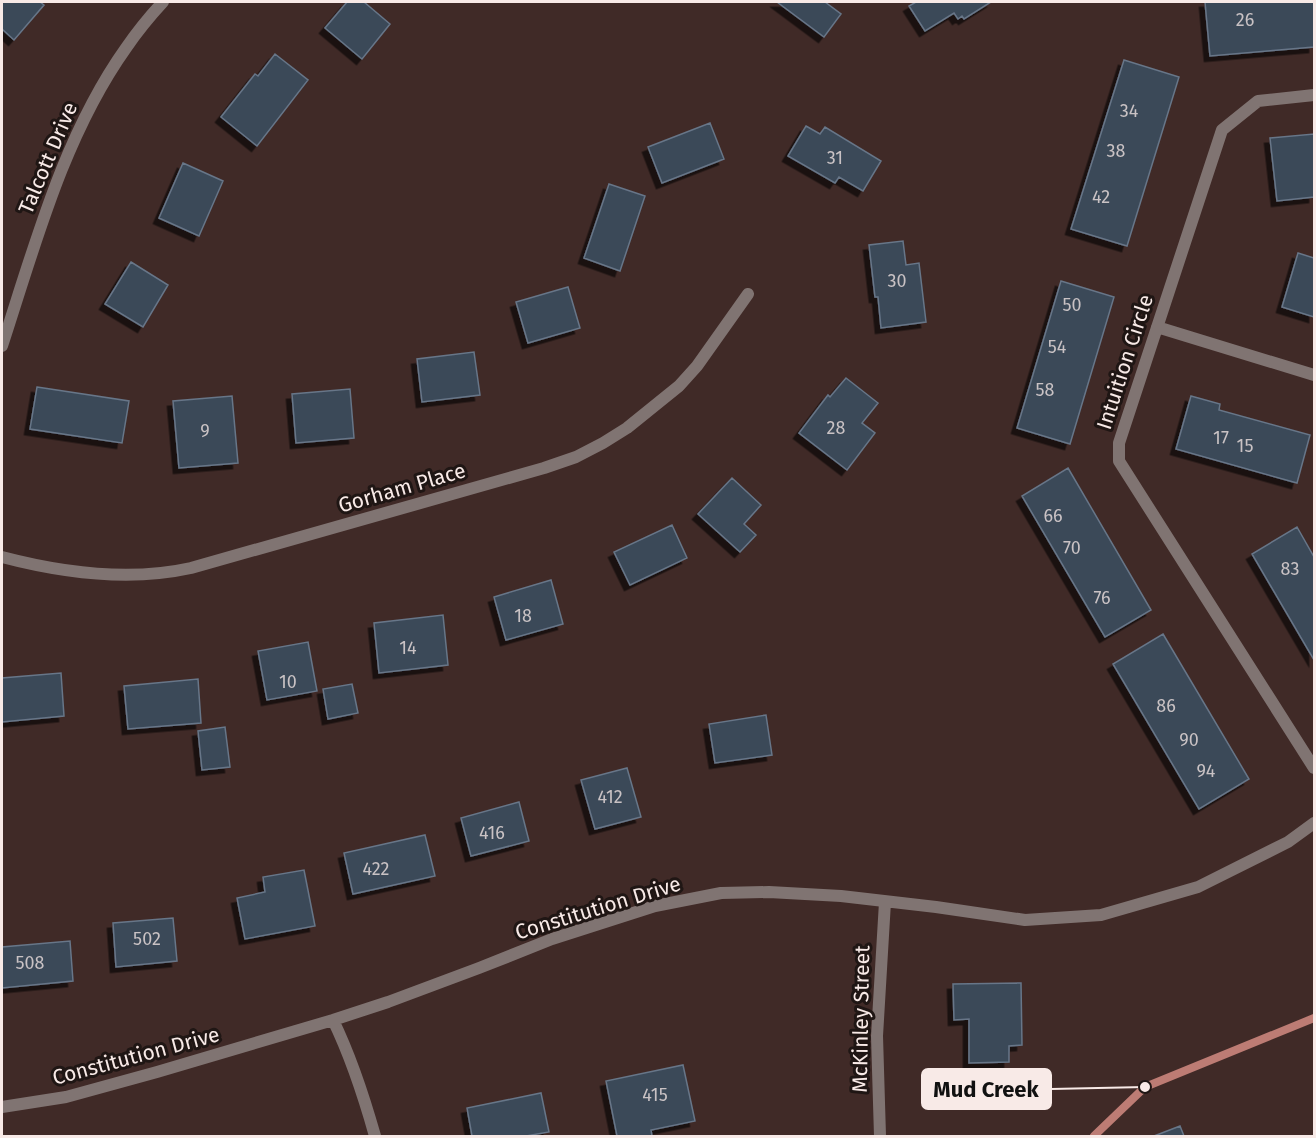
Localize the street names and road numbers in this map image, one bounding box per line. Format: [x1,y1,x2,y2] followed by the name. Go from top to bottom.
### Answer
[13,98,83,218] street label: Talcott Drive
[1091,291,1159,433] street label: Intuition Circle
[335,457,469,519] street label: Gorham Place
[512,870,684,946] street label: Constitution Drive
[847,945,875,1093] street label: McKinley Street
[50,1021,222,1091] street label: Constitution Drive

